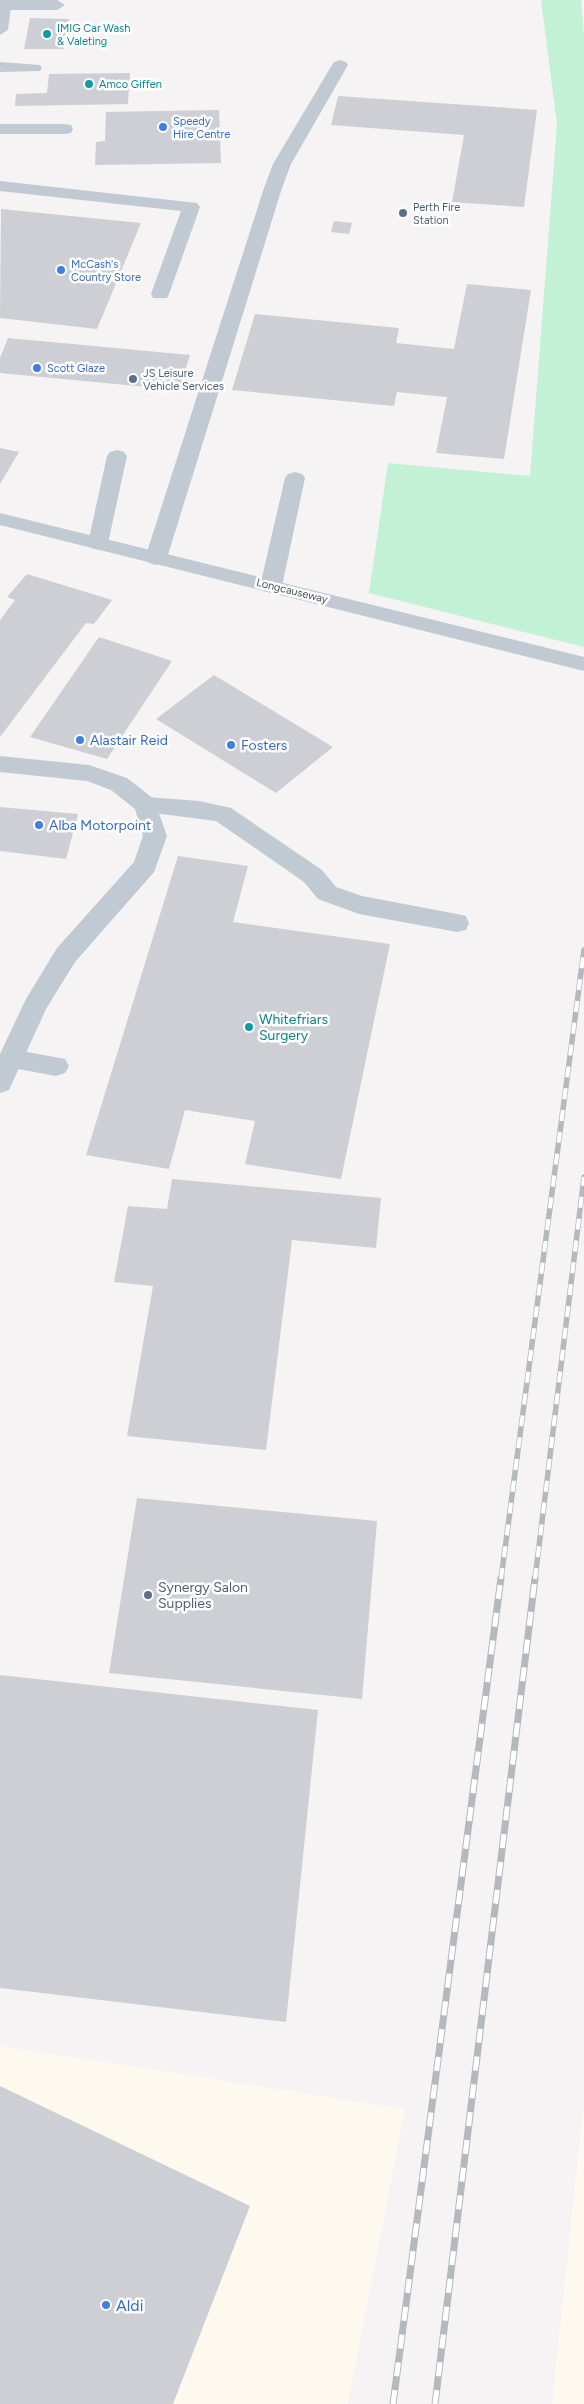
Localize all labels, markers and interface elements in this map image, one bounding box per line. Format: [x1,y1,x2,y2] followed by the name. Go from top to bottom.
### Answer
[57,22,130,48] place label: IMIG Car Wash & Valeting
[41,28,53,40] marker: IMIG Car Wash & Valeting
[83,78,95,90] marker: Amco Giffen
[99,78,162,91] place label: Amco Giffen
[173,115,230,141] place label: Speedy Hire Centre
[157,121,169,133] marker: Speedy Hire Centre
[413,201,460,227] place label: Perth Fire Station
[397,207,409,219] marker: Perth Fire Station
[71,258,141,284] place label: McCash's Country Store
[55,264,67,276] marker: McCash's Country Store
[31,362,43,374] marker: Scott Glaze
[47,362,105,375] place label: Scott Glaze
[143,367,224,393] place label: JS Leisure Vehicle Services
[127,373,139,385] marker: JS Leisure Vehicle Services
[255,576,329,606] street label: Longcauseway
[90,732,168,749] place label: Alastair Reid
[74,734,86,746] marker: Alastair Reid
[241,737,287,754] place label: Fosters
[225,739,237,751] marker: Fosters
[49,817,151,834] place label: Alba Motorpoint
[33,819,45,831] marker: Alba Motorpoint
[259,1011,328,1044] place label: Whitefriars Surgery
[243,1021,255,1033] marker: Whitefriars Surgery
[158,1579,248,1612] place label: Synergy Salon Supplies
[142,1589,154,1601] marker: Synergy Salon Supplies
[116,2296,143,2315] place label: Aldi
[100,2299,112,2311] marker: Aldi

